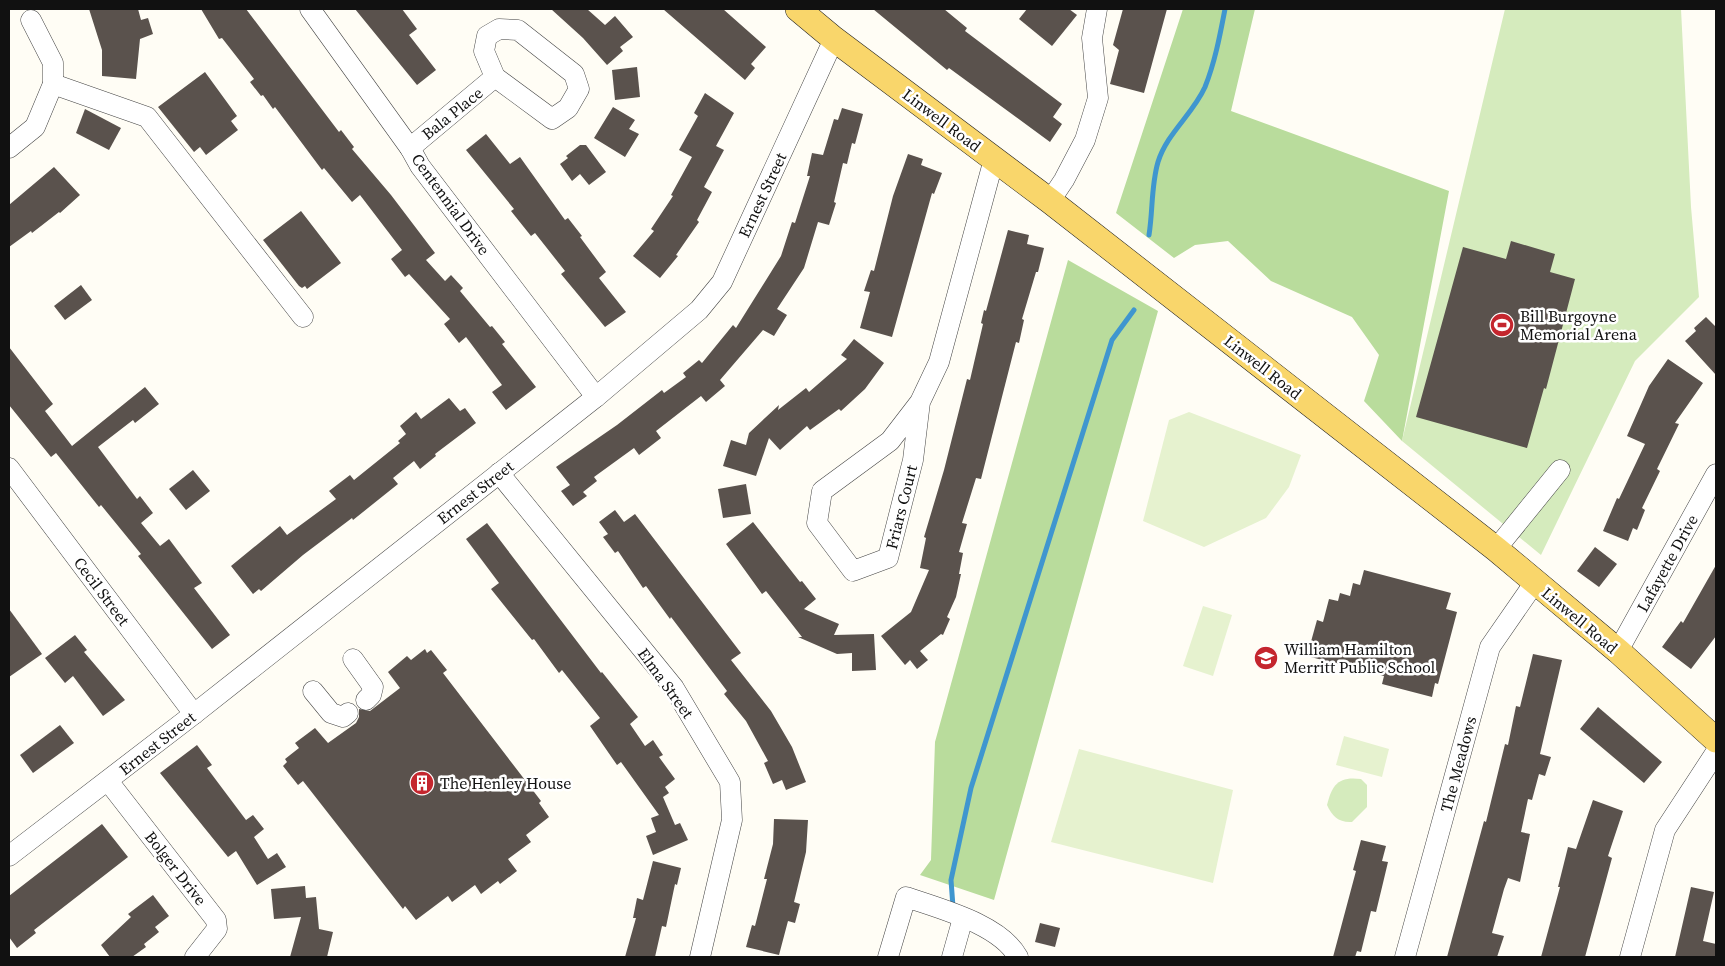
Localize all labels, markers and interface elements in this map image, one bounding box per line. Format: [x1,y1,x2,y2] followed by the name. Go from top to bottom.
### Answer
[417,82,487,144] street label: Bala Place
[898,83,986,157] street label: Linwell Road
[733,148,792,241] street label: Ernest Street
[407,149,495,259] street label: Centennial Drive
[1520,305,1638,345] place label: Bill Burgoyne Memorial Arena
[1489,312,1515,338] sports icon: Bill Burgoyne Memorial Arena
[1220,330,1306,404] street label: Linwell Road
[432,455,518,529] street label: Ernest Street
[880,462,922,551] street label: Friars Court
[1631,510,1703,616] street label: Lafayette Drive
[69,552,136,630] street label: Cecil Street
[1537,582,1623,658] street label: Linwell Road
[1284,638,1436,678] place label: William Hamilton Merritt Public School
[633,643,699,723] street label: Elma Street
[1253,645,1279,671] school or university icon: William Hamilton Merritt Public School
[114,706,200,780] street label: Ernest Street
[1435,714,1481,814] street label: The Meadows
[409,770,435,796] building icon: The Henley House
[440,772,571,794] place label: The Henley House
[140,826,212,910] street label: Bolger Drive

